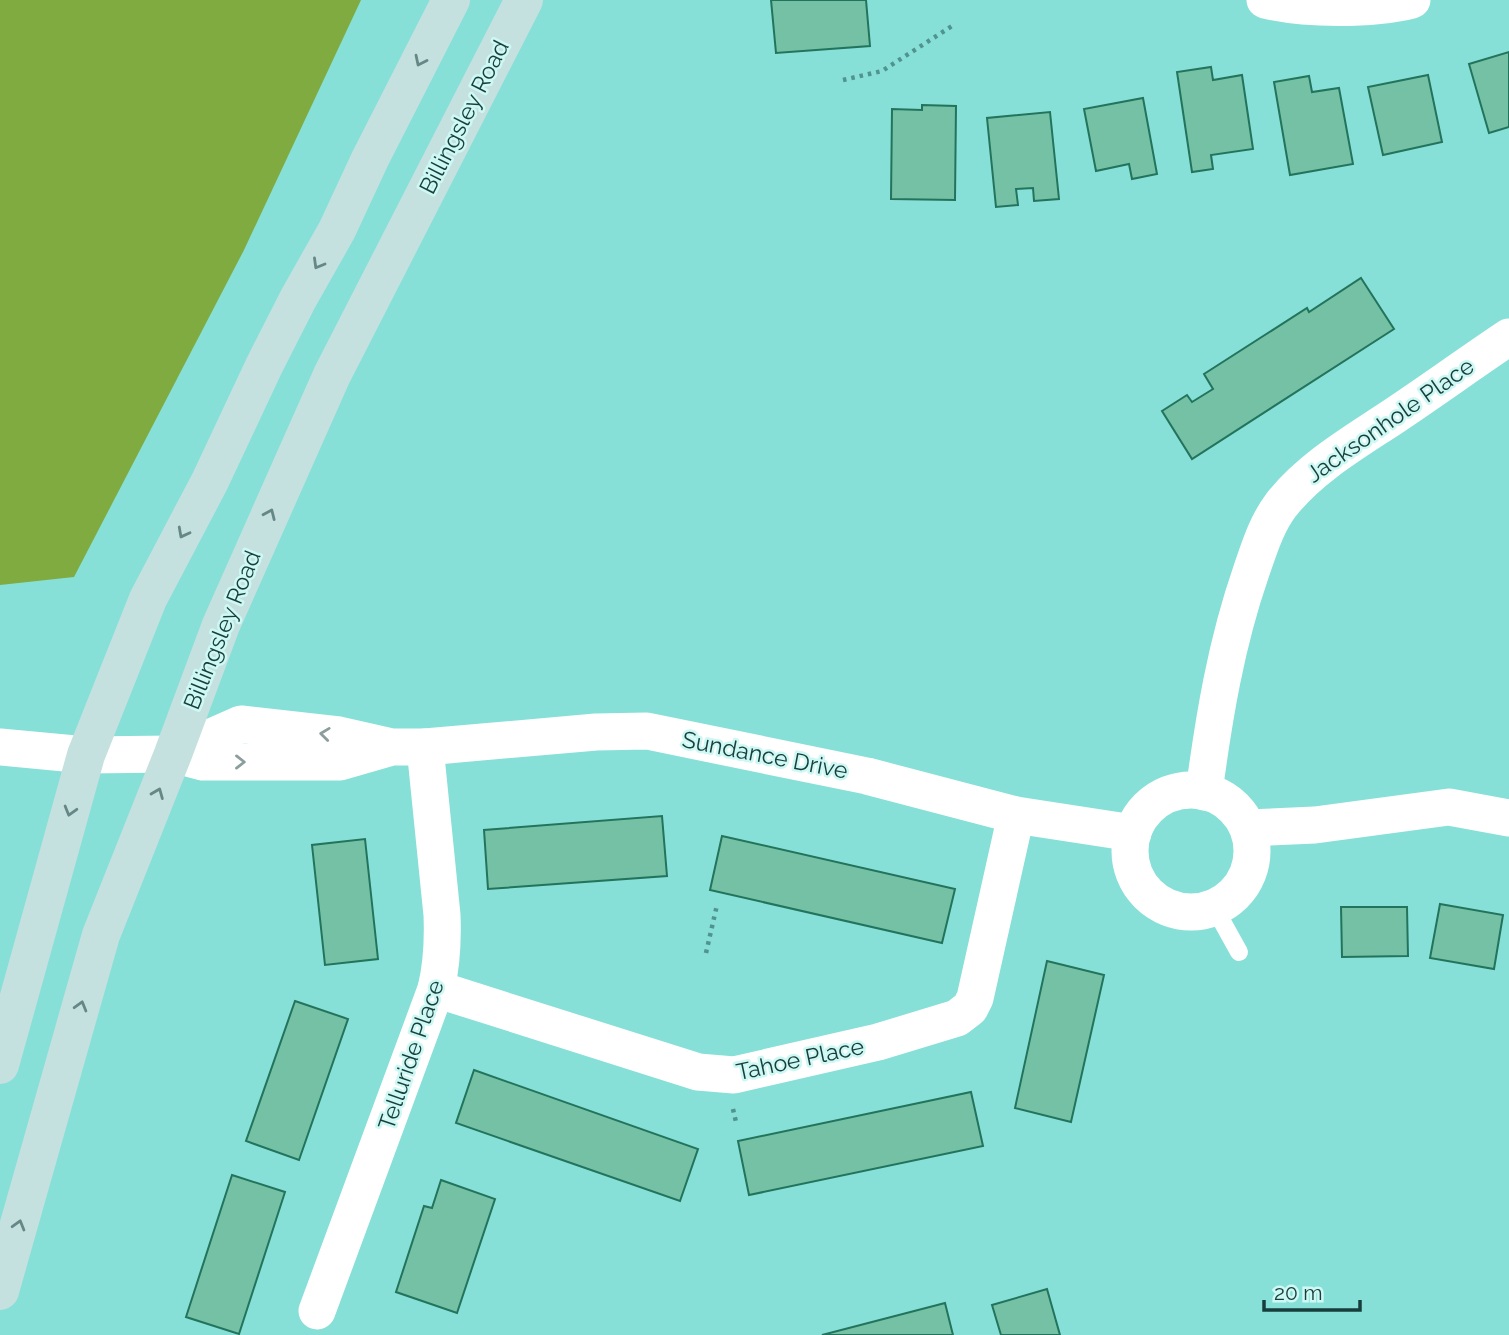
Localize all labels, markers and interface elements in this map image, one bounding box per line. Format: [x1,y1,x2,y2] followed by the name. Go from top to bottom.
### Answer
[413,35,514,198] street label: Billingsley Road
[415,54,429,66] one-way arrow
[313,257,326,269] one-way arrow
[1301,352,1479,488] street label: Jacksonhole Place
[262,508,276,521] one-way arrow
[178,526,191,538] one-way arrow
[177,546,266,713] street label: Billingsley Road
[680,725,850,784] street label: Sundance Drive
[320,726,331,741] one-way arrow
[236,754,246,770] one-way arrow
[149,787,163,799] one-way arrow
[64,805,79,817] one-way arrow
[372,976,449,1133] street label: Telluride Place
[72,1001,87,1013] one-way arrow
[734,1032,866,1085] street label: Tahoe Place
[10,1219,25,1231] one-way arrow
[1264,1268,1360,1312] scale bar
[1274,1280,1322,1305] text: 20 m

